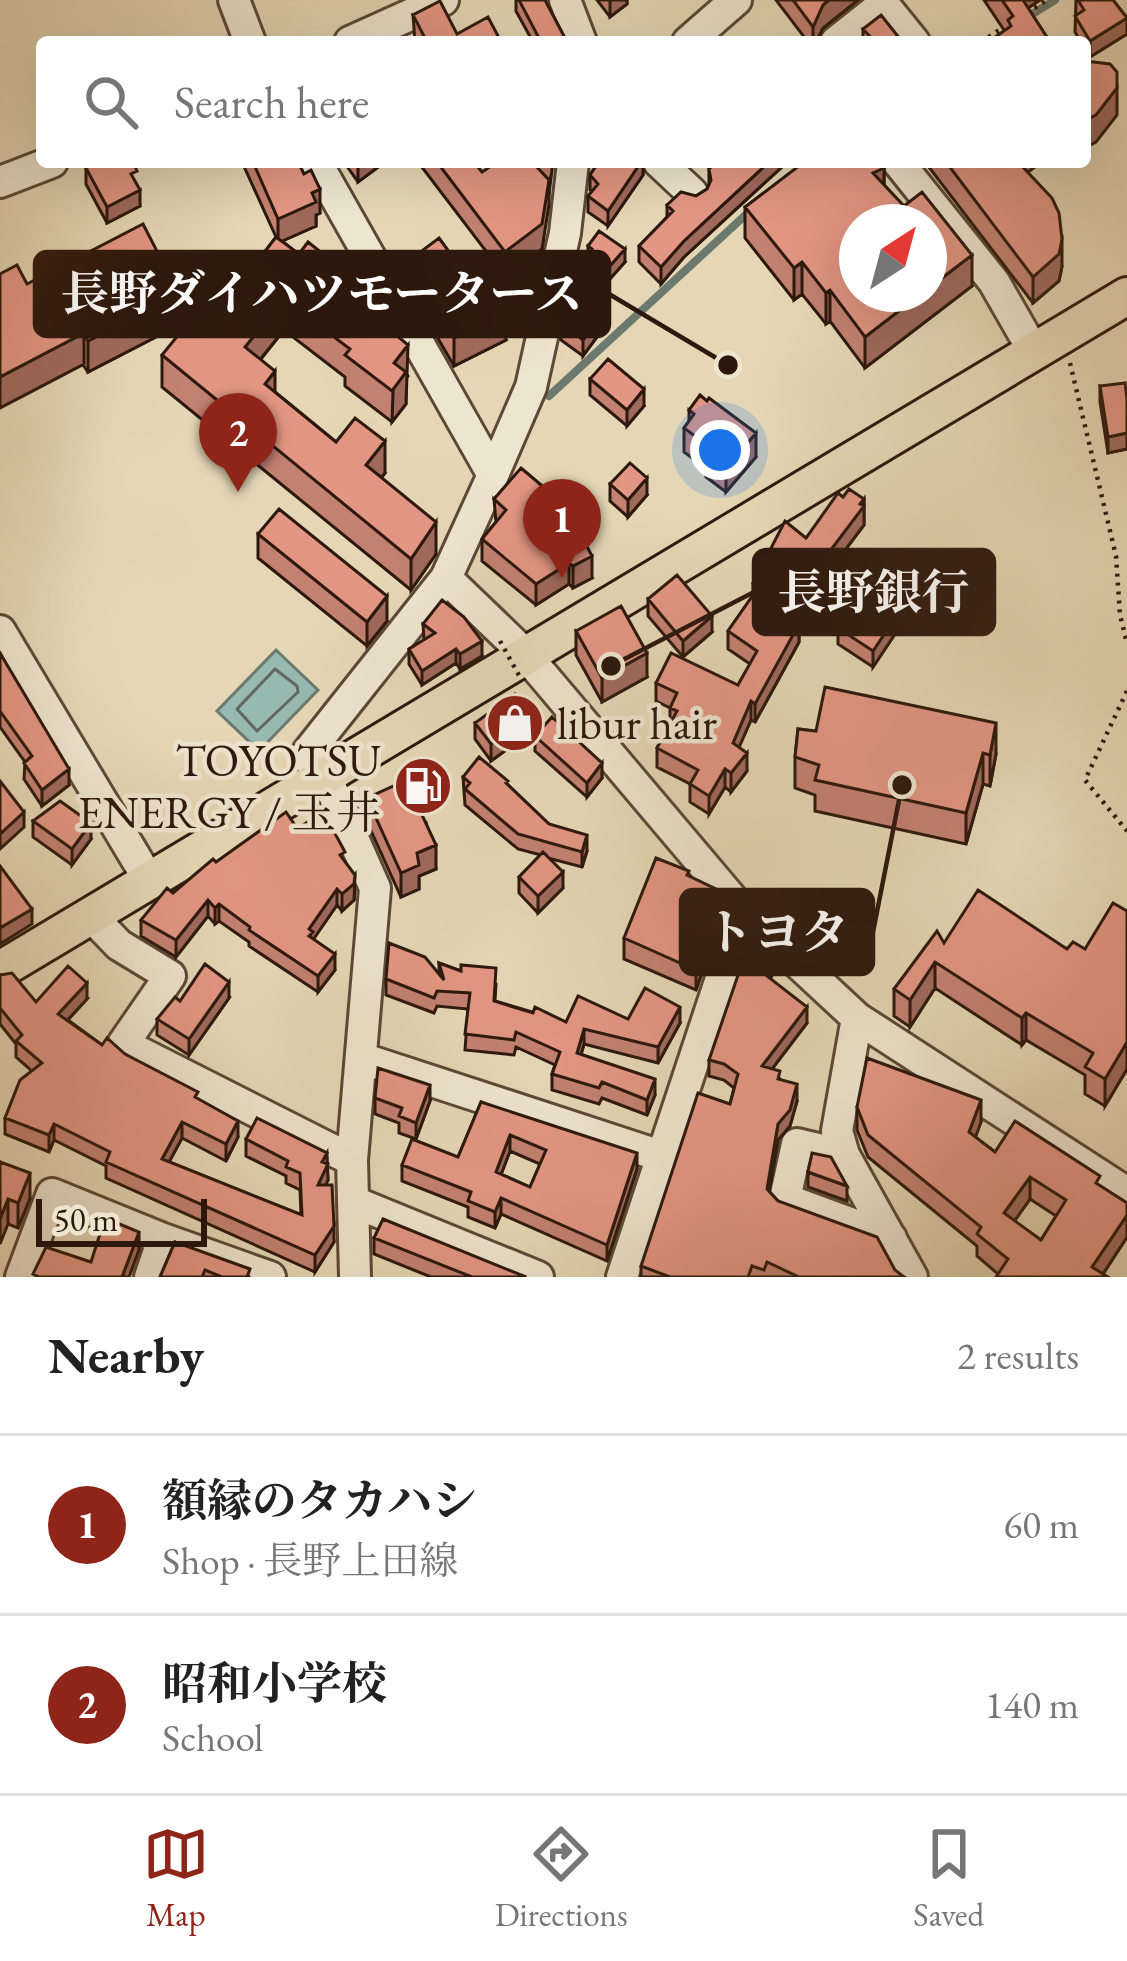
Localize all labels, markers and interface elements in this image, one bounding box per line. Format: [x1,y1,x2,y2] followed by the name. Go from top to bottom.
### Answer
[36,36,1091,168] search box
[78,69,144,135] icon: search
[174,73,369,131] text: Search here
[839,204,947,312] north arrow
[35,252,609,336] callout: 長野ダイハツモータース
[61,262,583,324] text: 長野ダイハツモータース
[199,393,277,492] pin: 2
[690,420,750,480] your location
[523,479,601,578] pin: 1
[754,550,994,634] callout: 長野銀行
[778,561,970,623] text: 長野銀行
[484,692,546,754] shop icon: libur hair
[557,694,717,752] place label: libur hair
[78,731,381,841] place label: TOYOTSU ENERGY / 玉井
[392,755,454,817] fuel station icon: TOYOTSU ENERGY / 玉井
[681,890,873,974] callout: トヨタ
[705,901,849,963] text: トヨタ
[36,1193,207,1246] scale bar
[54,1198,118,1241] text: 50 m
[48,1322,204,1388] text: Nearby
[957,1330,1079,1381] text: 2 results
[162,1471,477,1529] text: 額縁のタカハシ
[77,1499,97,1550] text: 1
[1003,1499,1079,1550] text: 60 m
[162,1535,458,1586] text: Shop · 長野上田線
[162,1654,387,1712] text: 昭和小学校
[77,1679,97,1730] text: 2
[985,1679,1079,1730] text: 140 m
[162,1712,263,1763] text: School
[143,1821,209,1936] tab: Map
[495,1821,628,1936] tab: Directions
[913,1821,984,1936] tab: Saved

